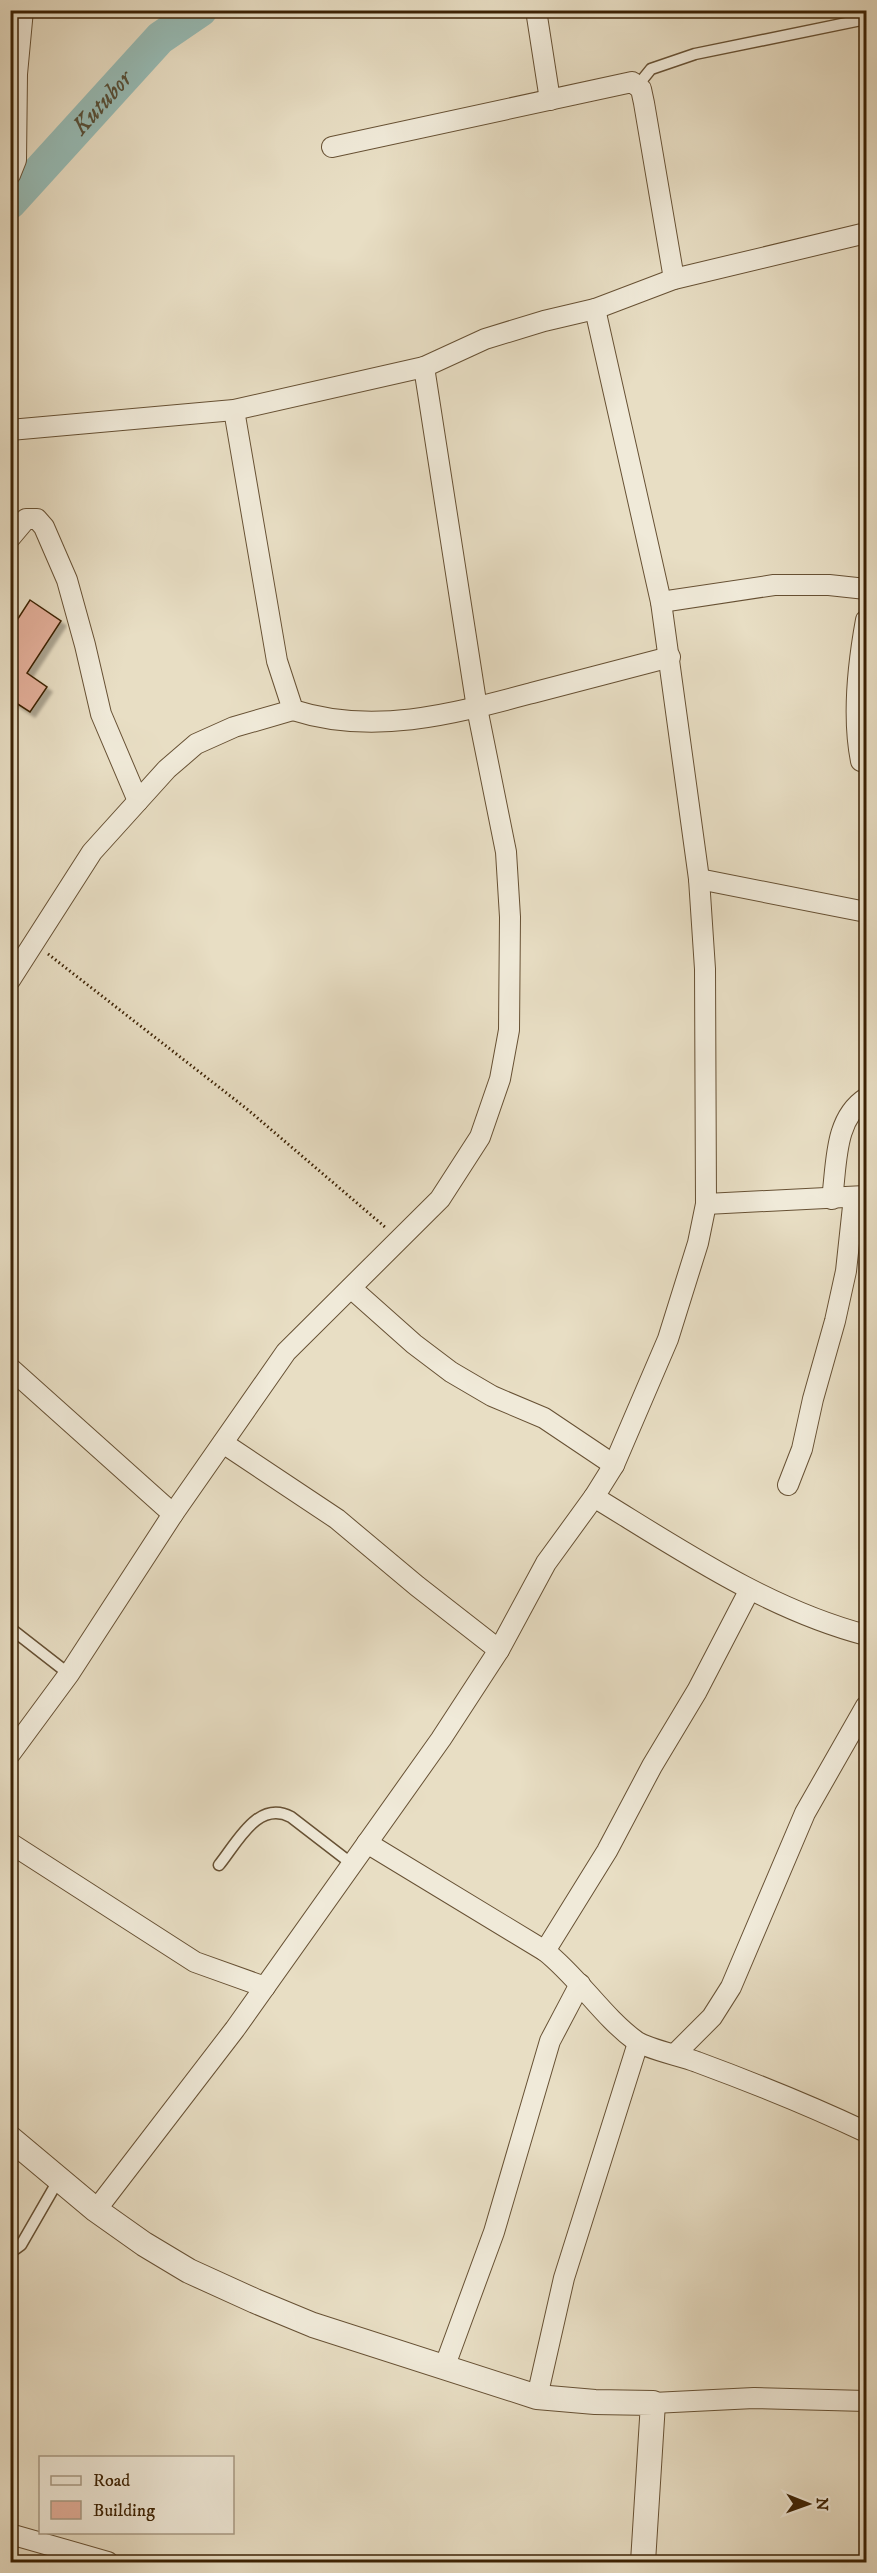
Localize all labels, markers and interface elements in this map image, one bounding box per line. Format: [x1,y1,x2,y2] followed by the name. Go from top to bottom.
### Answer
[65,63,141,142] water label: Kutubor
[39,2456,234,2534] legend
[93,2470,130,2492] text: Road
[778,2474,838,2534] north arrow
[812,2498,832,2511] text: N
[93,2500,155,2522] text: Building

